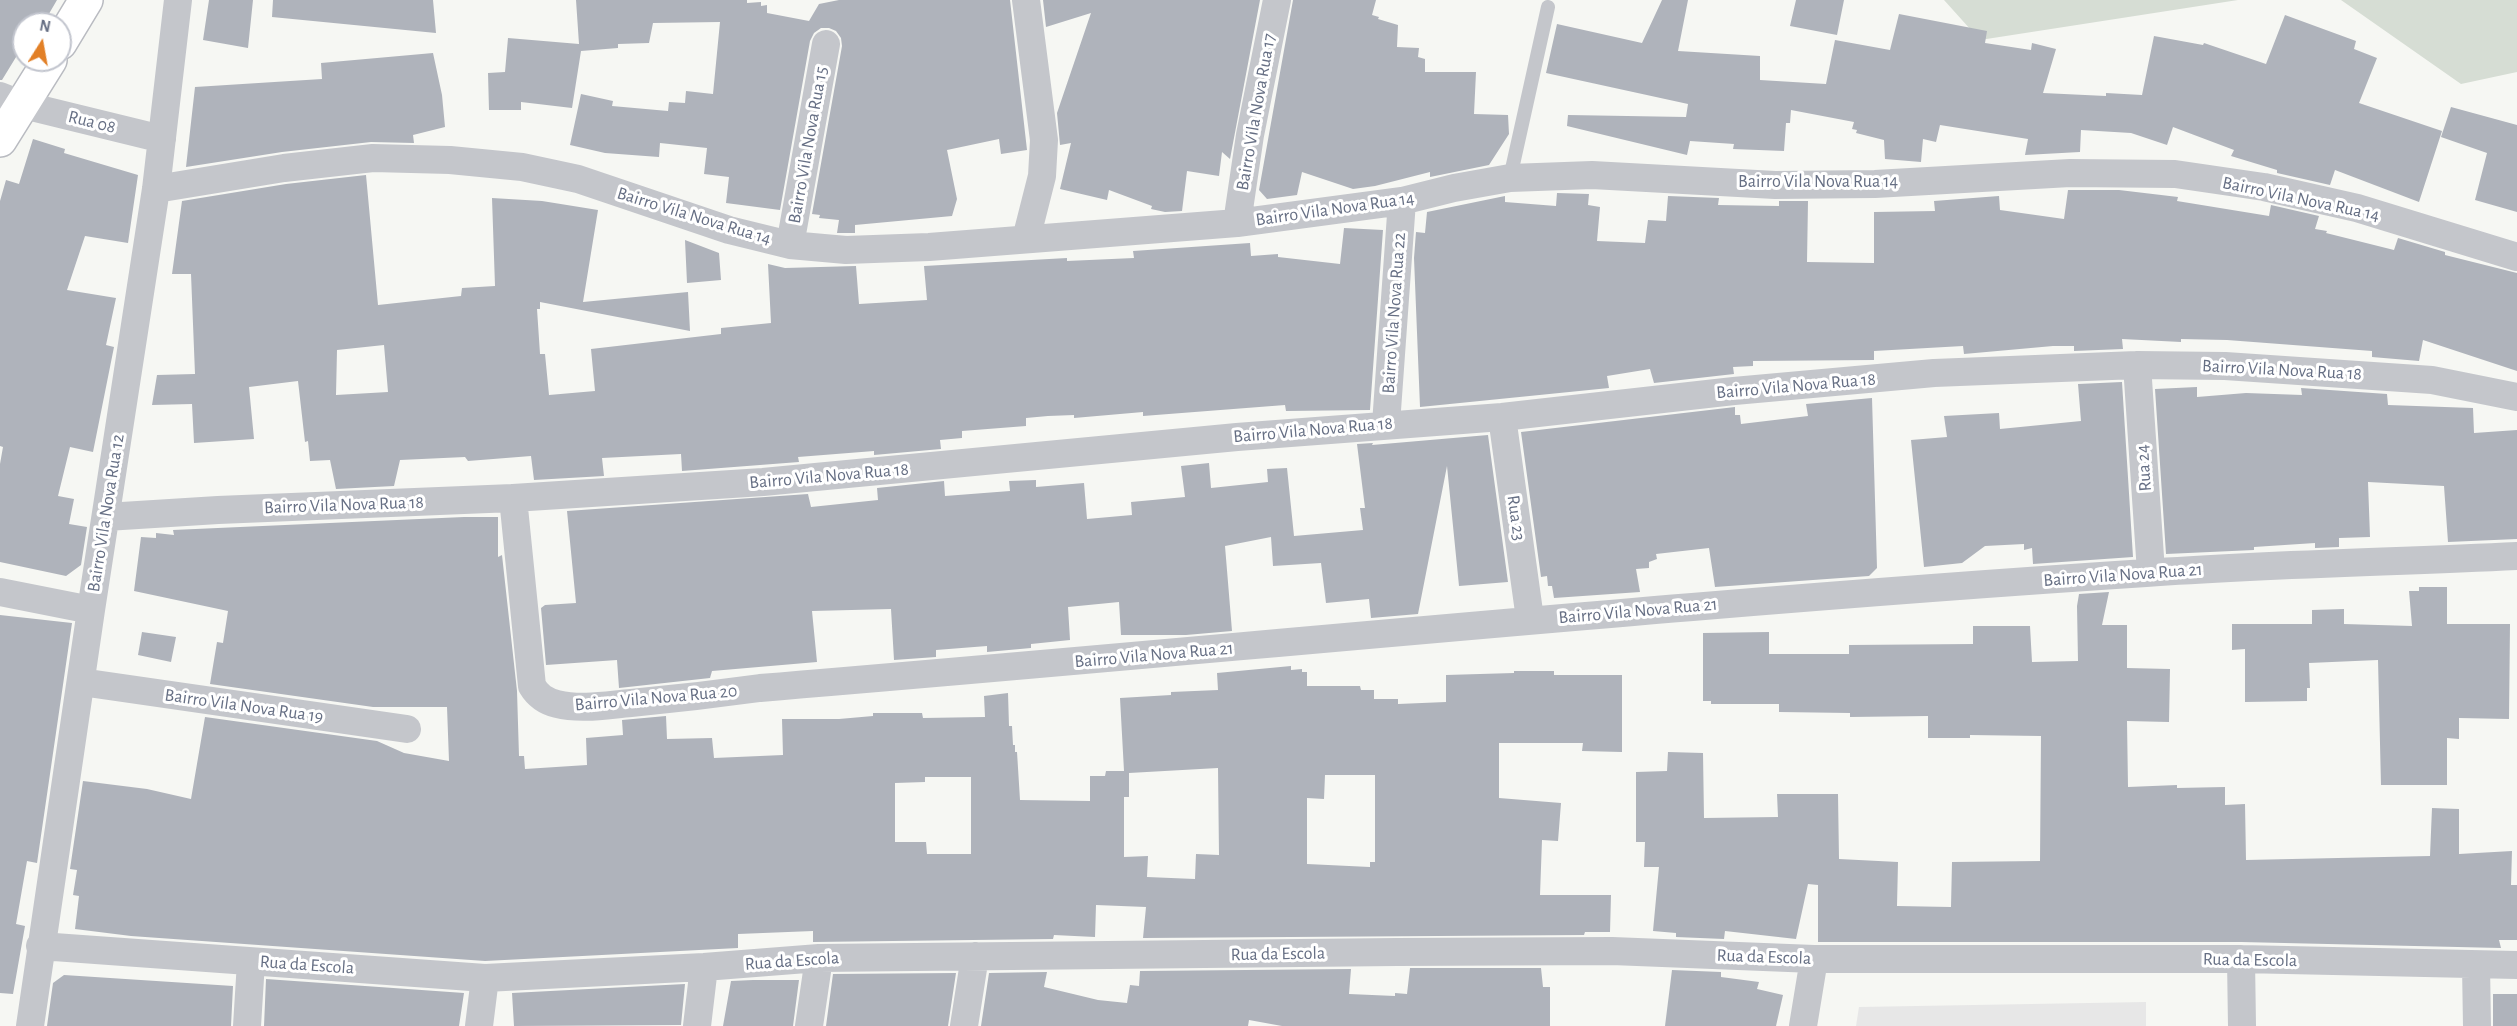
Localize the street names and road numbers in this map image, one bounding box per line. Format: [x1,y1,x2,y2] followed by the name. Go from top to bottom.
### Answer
[1232,32,1280,192] street label: Bairro Vila Nova Rua 17
[784,65,832,225] street label: Bairro Vila Nova Rua 15
[66,106,118,138] street label: Rua 08
[1738,171,1898,193] street label: Bairro Vila Nova Rua 14
[2220,172,2382,226] street label: Bairro Vila Nova Rua 14
[614,182,774,250] street label: Bairro Vila Nova Rua 14
[1254,187,1416,231] street label: Bairro Vila Nova Rua 14
[1378,232,1410,394] street label: Bairro Vila Nova Rua 22
[2202,355,2362,385] street label: Bairro Vila Nova Rua 18
[1715,368,1877,404] street label: Bairro Vila Nova Rua 18
[1232,412,1394,448] street label: Bairro Vila Nova Rua 18
[83,432,129,594] street label: Bairro Vila Nova Rua 12
[2132,444,2156,492] street label: Rua 24
[748,458,910,494] street label: Bairro Vila Nova Rua 18
[264,491,424,519] street label: Bairro Vila Nova Rua 18
[1502,494,1530,542] street label: Rua 23
[2043,559,2203,591] street label: Bairro Vila Nova Rua 21
[1558,593,1718,629] street label: Bairro Vila Nova Rua 21
[1074,637,1234,673] street label: Bairro Vila Nova Rua 21
[574,680,738,716] street label: Bairro Vila Nova Rua 20
[163,684,325,728] street label: Bairro Vila Nova Rua 19
[1231,942,1325,966] street label: Rua da Escola
[1716,945,1812,969] street label: Rua da Escola
[744,947,840,975] street label: Rua da Escola
[2203,948,2297,972] street label: Rua da Escola
[259,951,355,979] street label: Rua da Escola

